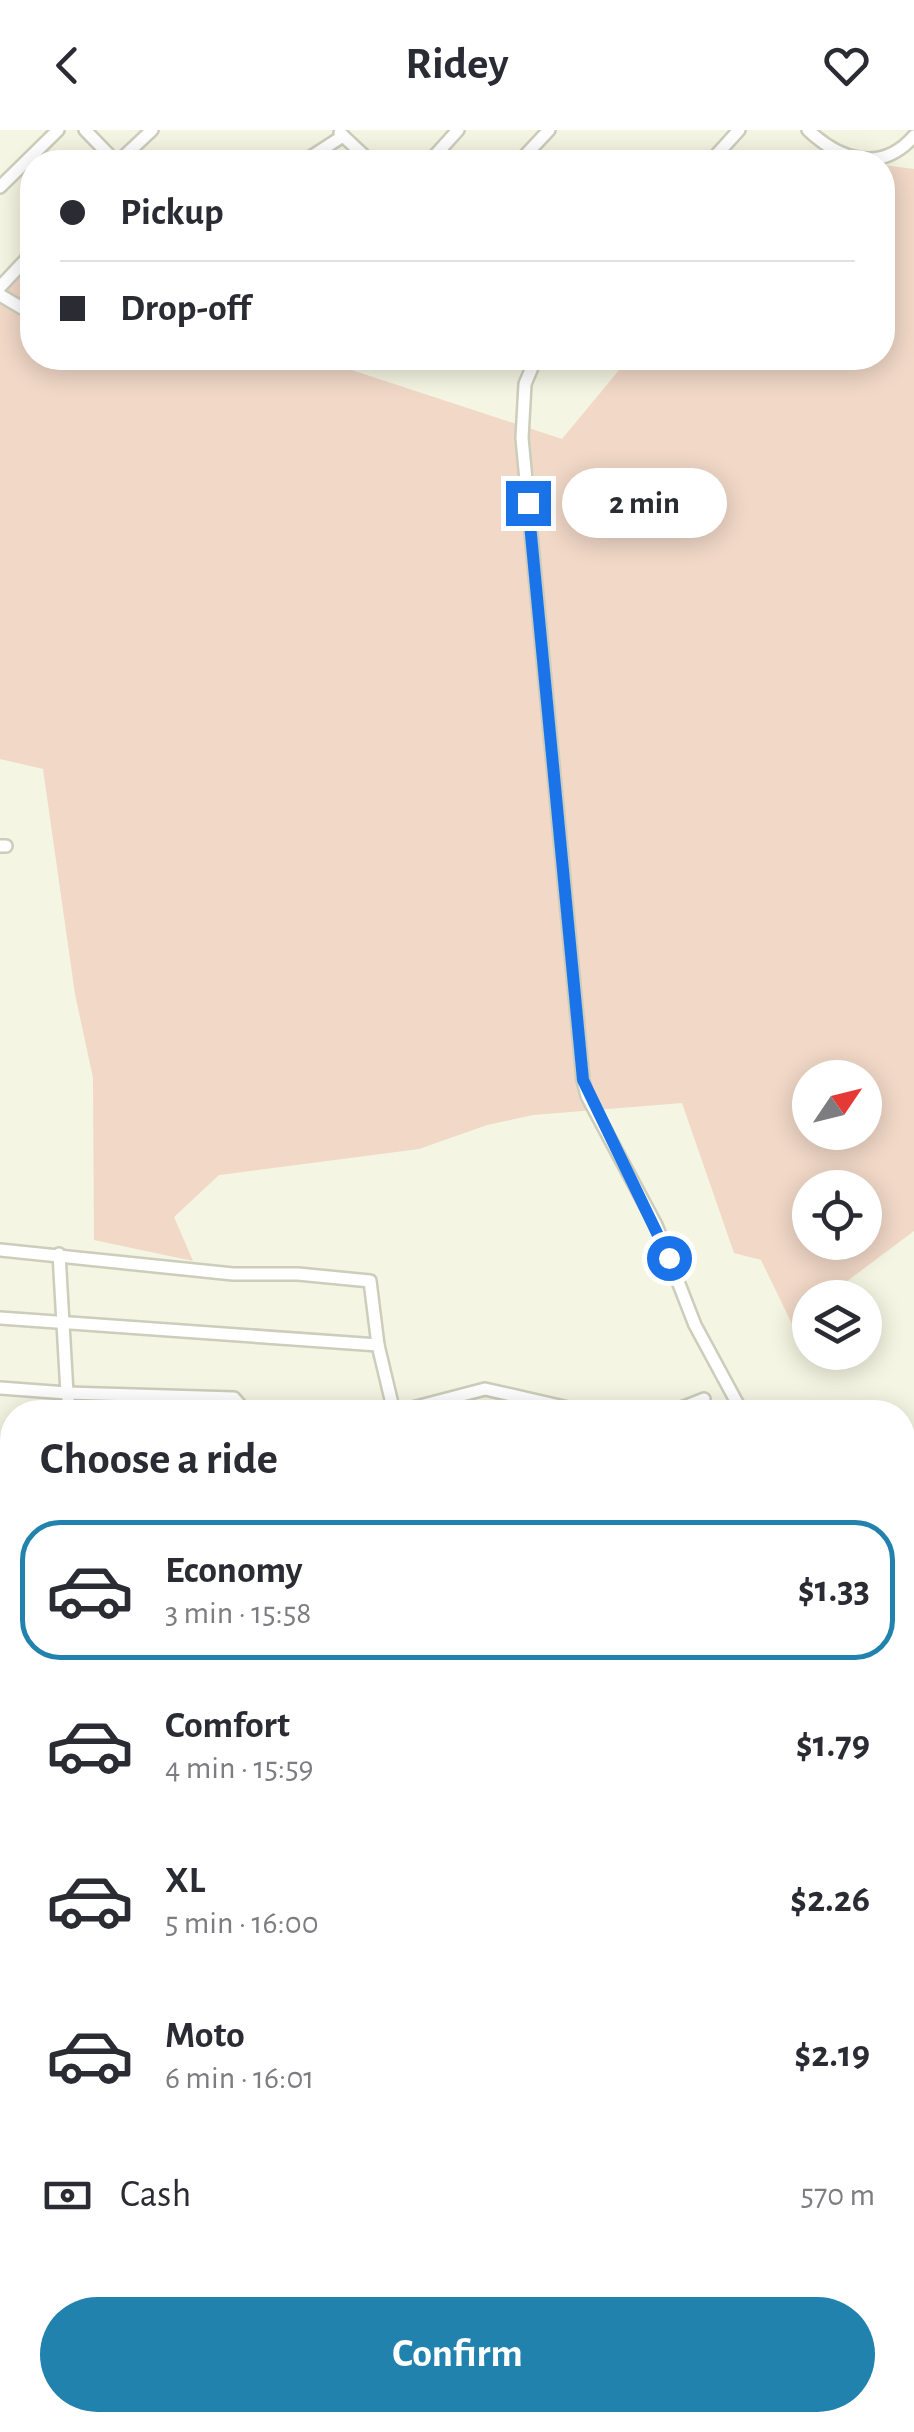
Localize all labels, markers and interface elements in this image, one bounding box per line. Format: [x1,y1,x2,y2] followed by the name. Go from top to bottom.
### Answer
[40,38,95,93] icon: back
[819,38,874,93] icon: heart
[405,42,509,87] text: Ridey
[120,194,224,232] text: Pickup
[120,290,251,328] text: Drop-off
[563,468,728,538] callout: 2 min
[506,481,551,526] route end
[609,487,680,519] text: 2 min
[792,1060,882,1150] north arrow
[792,1060,882,1370] map controls
[792,1170,882,1260] button: locate
[647,1236,692,1281] route start
[792,1280,882,1370] button: layers
[40,1437,278,1482] text: Choose a ride
[45,1545,135,1635] icon: car
[165,1552,303,1590] text: Economy
[798,1571,870,1609] text: $1.33
[165,1597,311,1629] text: 3 min · 15:58
[45,1700,135,1790] icon: car
[165,1707,290,1745] text: Comfort
[796,1726,870,1764] text: $1.79
[165,1752,314,1784] text: 4 min · 15:59
[45,1855,135,1945] icon: car
[165,1862,205,1900] text: XL
[790,1881,870,1919] text: $2.26
[165,1907,319,1939] text: 5 min · 16:00
[45,2010,135,2100] icon: car
[165,2017,245,2055] text: Moto
[794,2036,870,2074] text: $2.19
[165,2062,314,2094] text: 6 min · 16:01
[40,2168,95,2223] icon: cash
[120,2176,191,2214] text: Cash
[801,2179,875,2211] text: 570 m
[40,2297,875,2412] button: Confirm

